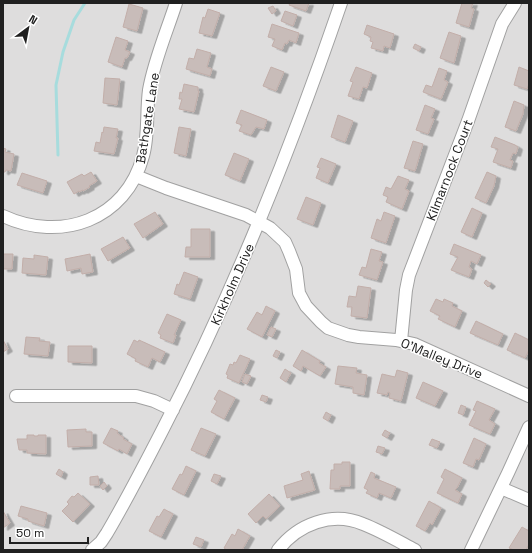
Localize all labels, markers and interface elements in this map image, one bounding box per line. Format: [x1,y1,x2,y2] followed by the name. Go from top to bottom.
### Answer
[8,8,48,48] north arrow
[26,12,40,27] text: N
[132,71,163,165] street label: Bathgate Lane
[422,117,477,223] street label: Kilmarnock Court
[207,241,258,328] street label: Kirkholm Drive
[398,334,485,383] street label: O'Malley Drive
[10,519,88,545] scale bar
[16,525,44,541] text: 50 m

